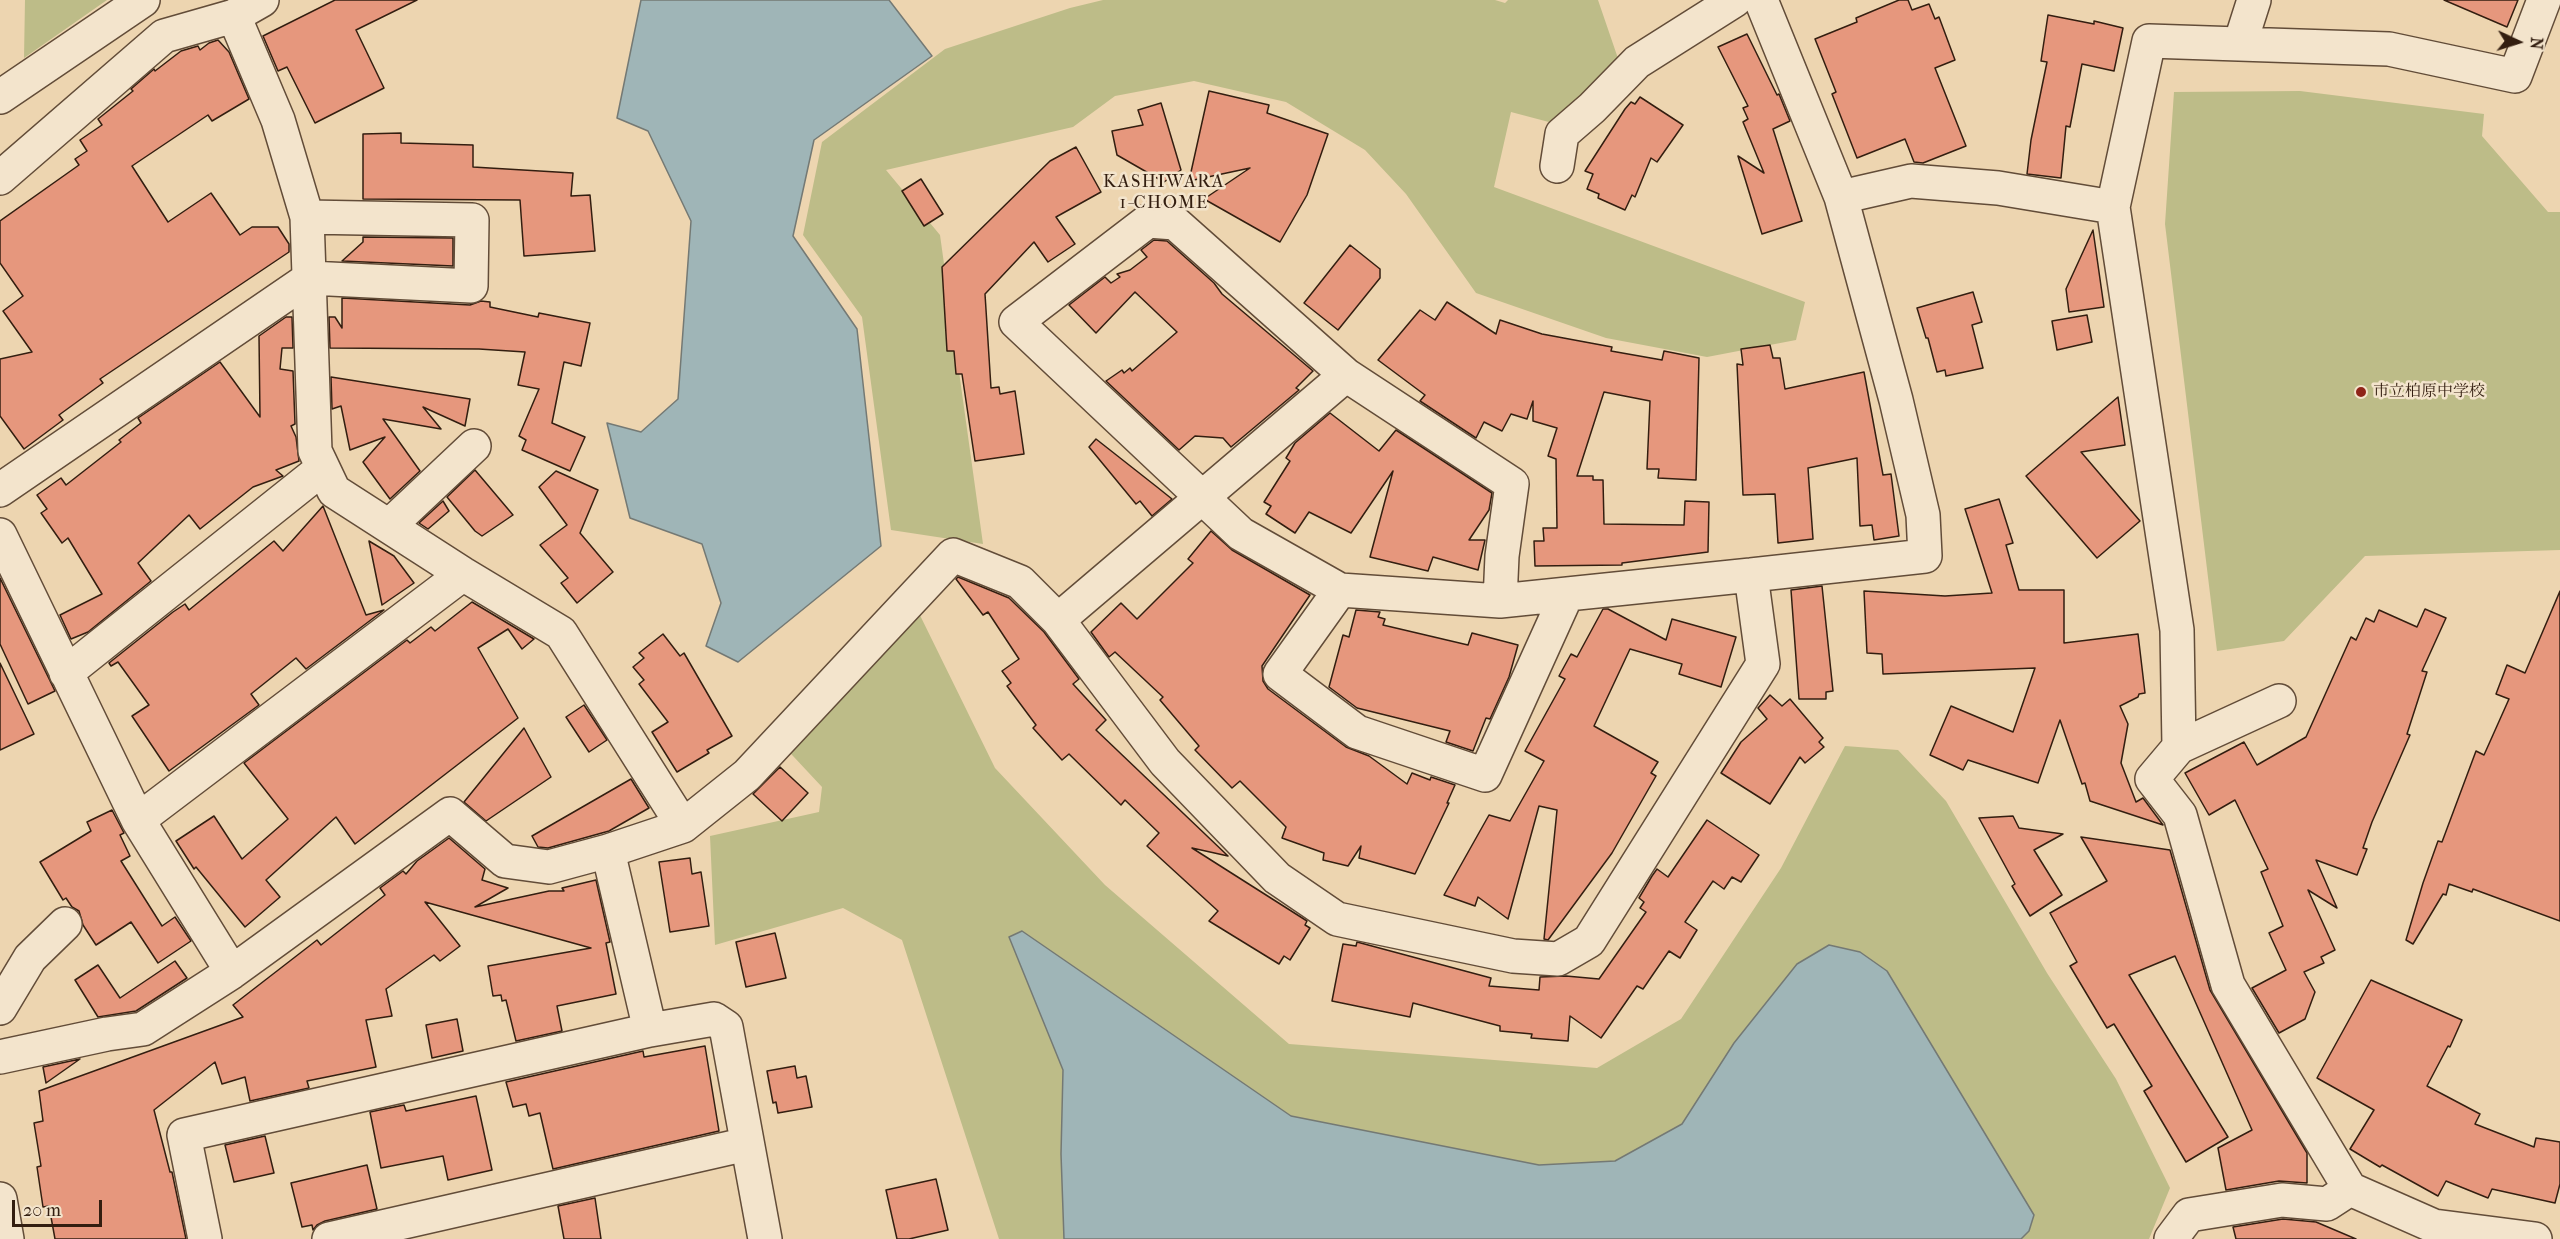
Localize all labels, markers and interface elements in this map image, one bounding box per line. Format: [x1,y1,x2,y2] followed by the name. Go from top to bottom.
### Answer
[2488,12,2548,72] north arrow
[2527,37,2546,50] text: N
[1103,172,1225,214] district label: KASHIWARA 1-CHOME
[2373,382,2485,402] place label: 市立柏原中学校
[2354,385,2368,399] marker: 市立柏原中学校
[15,1188,105,1226] scale bar
[23,1200,61,1221] text: 20 m

